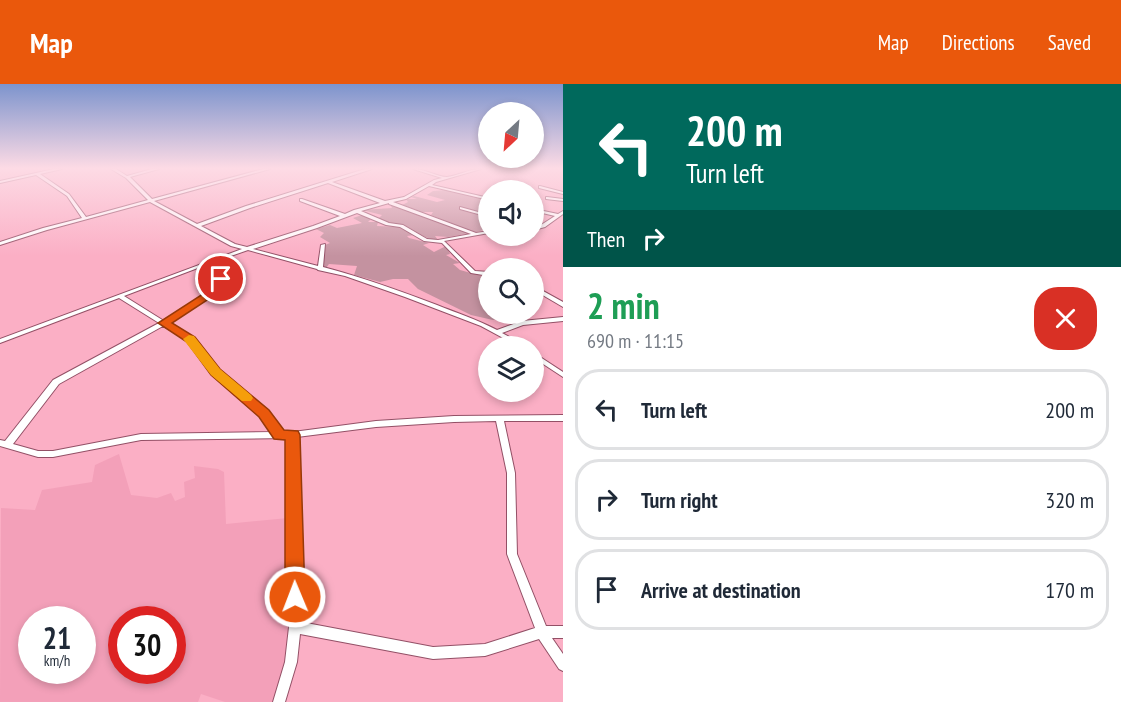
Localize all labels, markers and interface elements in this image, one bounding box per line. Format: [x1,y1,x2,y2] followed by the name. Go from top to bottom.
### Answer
[30,24,73,61] text: Map
[878,29,909,56] text: Map
[942,29,1015,56] text: Directions
[1048,29,1091,56] text: Saved
[478,102,544,168] north arrow
[478,102,544,402] map controls
[686,103,783,158] text: 200 m
[587,108,665,186] icon: left
[686,156,764,190] text: Turn left
[478,180,544,246] button: sound
[637,222,670,255] icon: right
[587,225,625,253] text: Then
[195,253,246,304] pin
[478,258,544,324] button: search
[204,262,237,295] icon: arrive
[587,282,660,329] text: 2 min
[1034,287,1097,350] button: close
[587,328,684,354] text: 690 m · 11:15
[478,336,544,402] button: layers
[590,393,623,426] icon: left
[641,396,707,424] text: Turn left
[1045,396,1094,424] text: 200 m
[590,483,623,516] icon: right
[641,486,718,514] text: Turn right
[1045,486,1094,514] text: 320 m
[263,565,327,629] position arrow
[590,573,623,606] icon: arrive
[641,576,801,604] text: Arrive at destination
[1045,576,1094,604] text: 170 m
[108,606,186,684] speed limit sign: 30
[43,618,71,657] text: 21
[44,651,70,670] text: km/h

